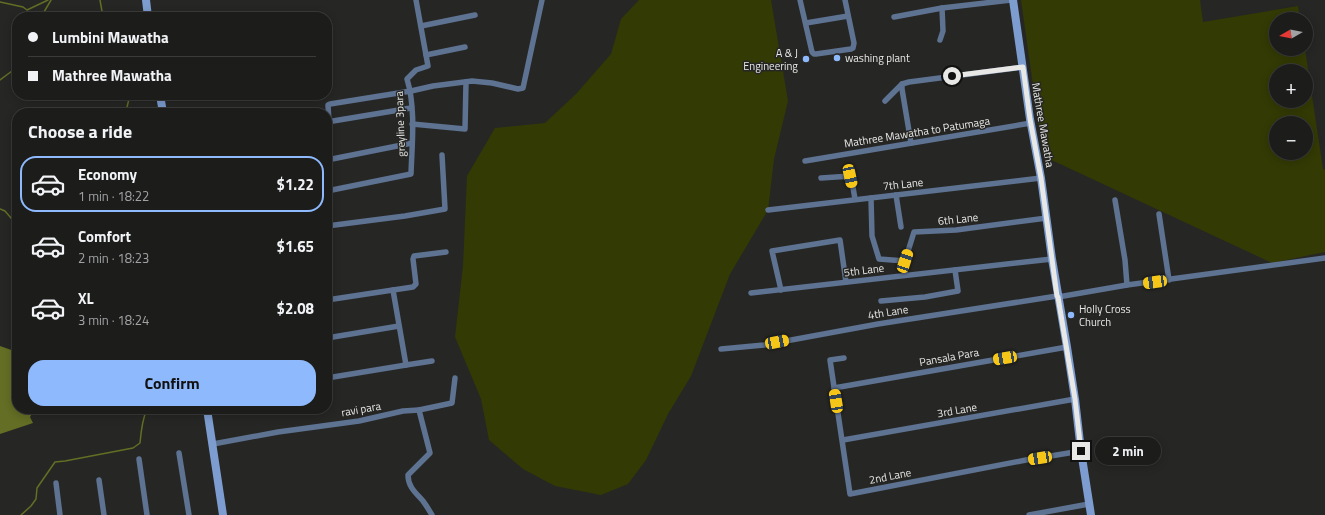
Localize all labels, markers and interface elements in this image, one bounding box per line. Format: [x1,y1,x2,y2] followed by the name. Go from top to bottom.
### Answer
[1269,12,1313,56] north arrow
[1269,12,1313,160] map controls
[52,26,169,49] text: Lumbini Mawatha
[743,45,798,74] place label: A & J Engineering
[845,50,910,66] place label: washing plant
[832,53,842,63] marker: washing plant
[801,54,811,64] marker: A & J Engineering
[52,64,172,87] text: Mathree Mawatha
[1269,64,1313,108] button: +
[943,67,961,85] route start
[1028,81,1058,169] street label: Mathree Mawatha
[391,90,409,157] street label: greyline 3para
[843,112,992,151] street label: Mathree Mawatha to Patumaga
[1269,116,1313,160] button: −
[28,118,132,145] text: Choose a ride
[78,163,137,186] text: Economy
[842,163,858,189] car
[30,166,66,202] icon: car
[277,173,314,196] text: $1.22
[882,174,924,194] street label: 7th Lane
[78,186,149,206] text: 1 min · 18:22
[937,209,979,229] street label: 6th Lane
[78,225,131,248] text: Comfort
[30,228,66,264] icon: car
[277,235,314,258] text: $1.65
[78,248,149,268] text: 2 min · 18:23
[896,248,914,274] car
[843,260,886,280] street label: 5th Lane
[1142,274,1168,290] car
[78,287,94,310] text: XL
[30,290,66,326] icon: car
[277,297,314,320] text: $2.08
[867,301,910,323] street label: 4th Lane
[1079,301,1131,330] place label: Holly Cross Church
[78,310,149,330] text: 3 min · 18:24
[1066,310,1076,320] marker: Holly Cross Church
[764,334,790,350] car
[918,344,981,370] street label: Pansala Para
[992,350,1018,366] car
[28,360,316,406] button: Confirm
[828,388,844,414] car
[340,398,383,420] street label: ravi para
[936,399,979,421] street label: 3rd Lane
[1095,437,1161,465] callout: 2 min
[1112,441,1144,461] text: 2 min
[1072,442,1090,460] route end
[1027,450,1053,466] car
[868,464,913,488] street label: 2nd Lane

